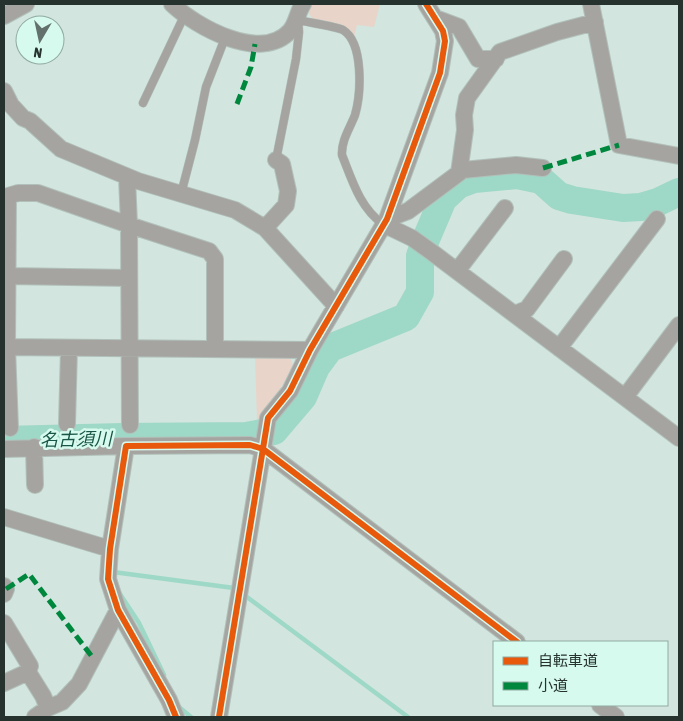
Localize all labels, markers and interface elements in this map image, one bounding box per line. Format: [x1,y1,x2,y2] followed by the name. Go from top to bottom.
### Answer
[15,15,65,65] north arrow
[33,44,43,61] text: N
[40,428,114,450] water label: 名古須川
[493,641,668,706] legend
[538,652,598,669] text: 自転車道
[538,677,568,694] text: 小道

